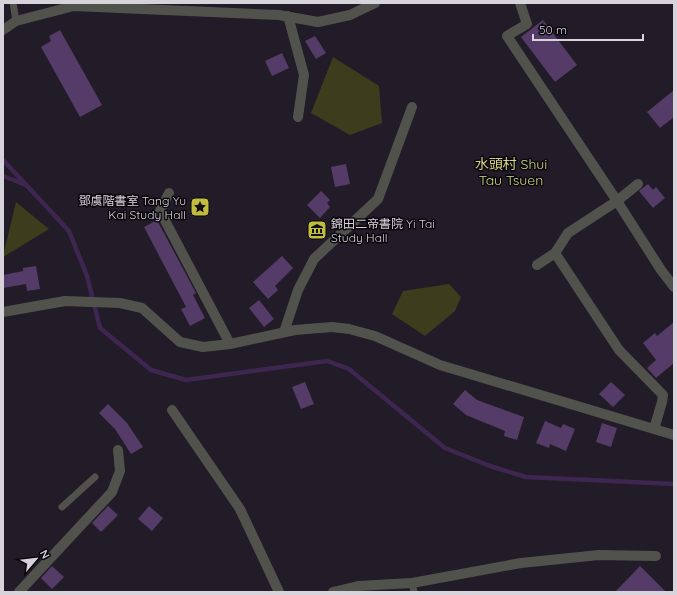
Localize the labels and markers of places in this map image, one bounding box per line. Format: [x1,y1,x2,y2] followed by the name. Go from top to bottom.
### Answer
[78,193,186,222] place label: 鄧虞階書室 Tang Yu Kai Study Hall
[189,196,211,218] place icon: 鄧虞階書室 Tang Yu Kai Study Hall
[331,216,435,245] place label: 錦田二帝書院 Yi Tai Study Hall
[306,219,328,241] museum icon: 錦田二帝書院 Yi Tai Study Hall

